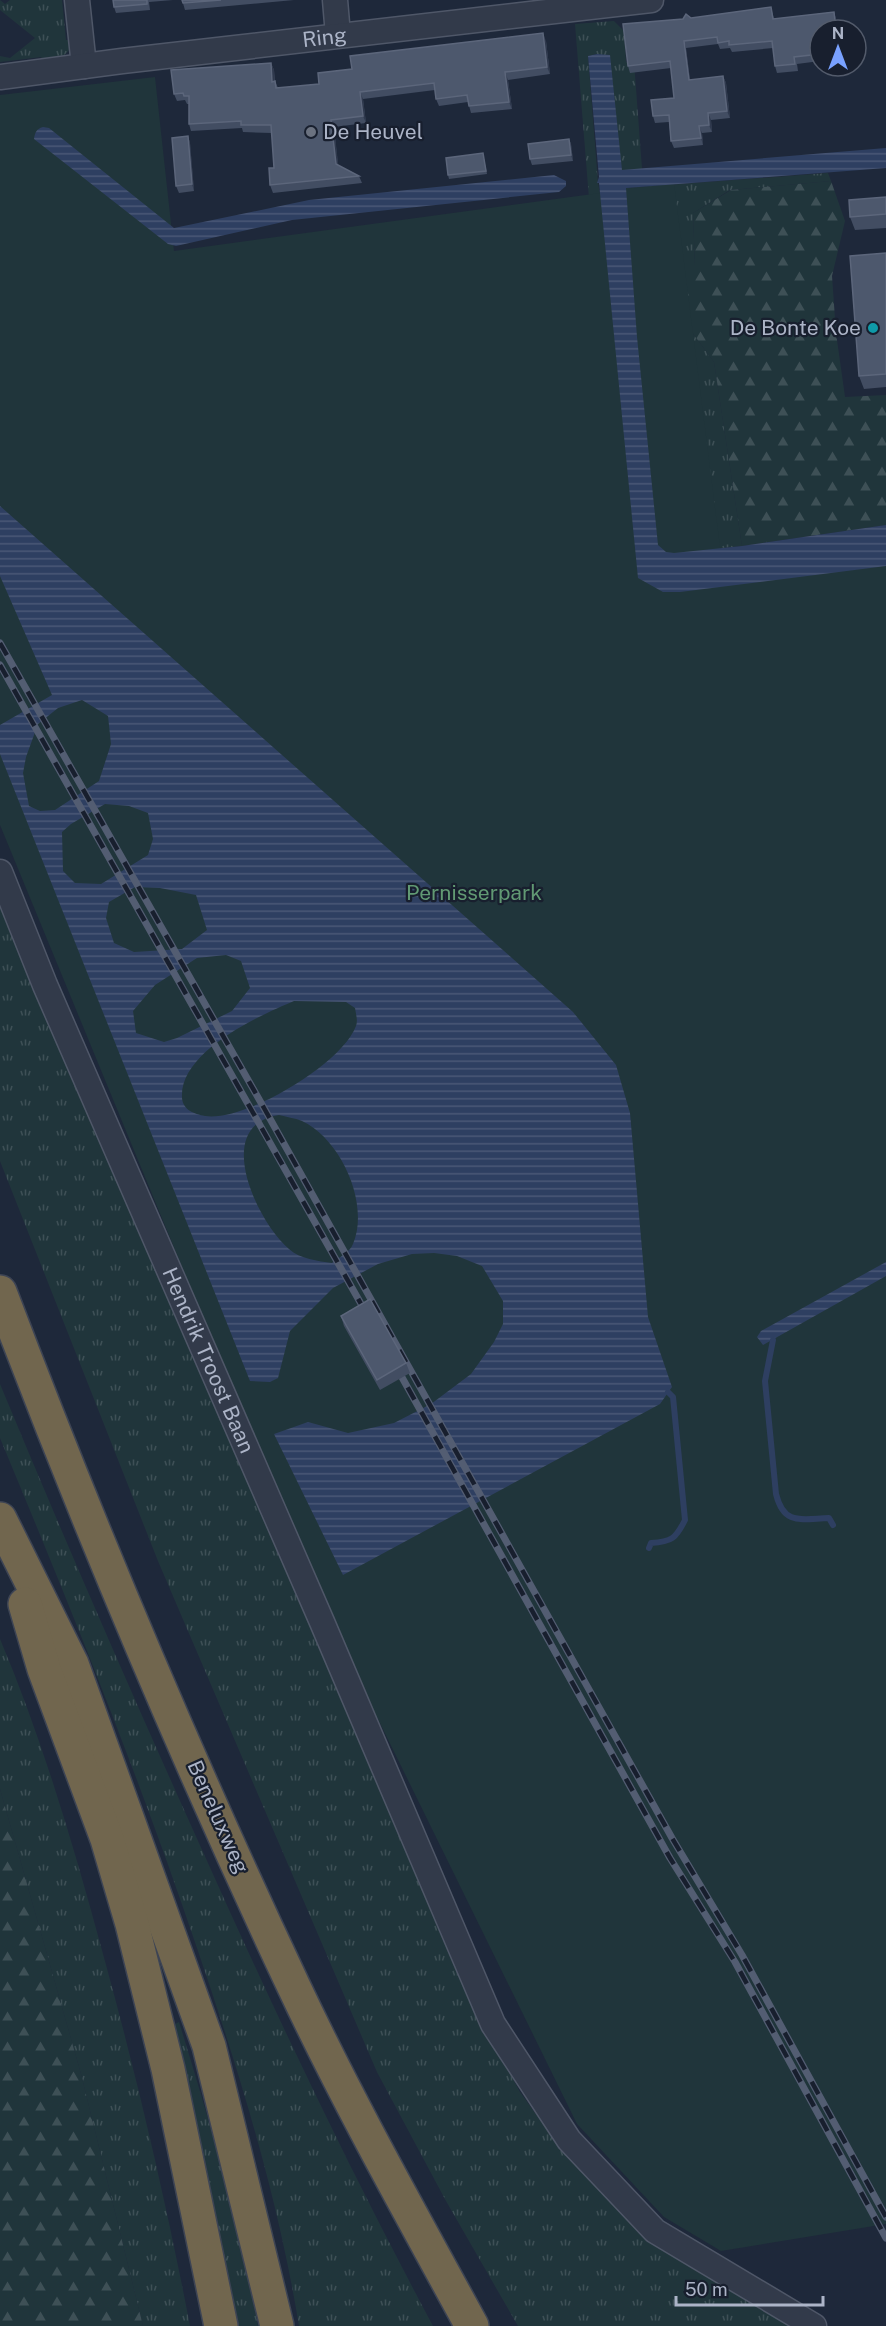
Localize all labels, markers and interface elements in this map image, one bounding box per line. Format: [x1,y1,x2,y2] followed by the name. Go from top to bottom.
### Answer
[808,18,868,78] north arrow
[301,22,348,52] street label: Ring
[832,24,844,43] text: N
[323,119,423,144] place label: De Heuvel
[304,125,318,139] marker: De Heuvel
[730,315,861,340] place label: De Bonte Koe
[866,321,880,335] marker: De Bonte Koe
[406,880,542,905] park label: Pernisserpark
[157,1264,260,1457] street label: Hendrik Troost Baan
[182,1756,255,1877] street label: Beneluxweg
[676,2269,823,2307] scale bar
[685,2279,728,2300] text: 50 m

